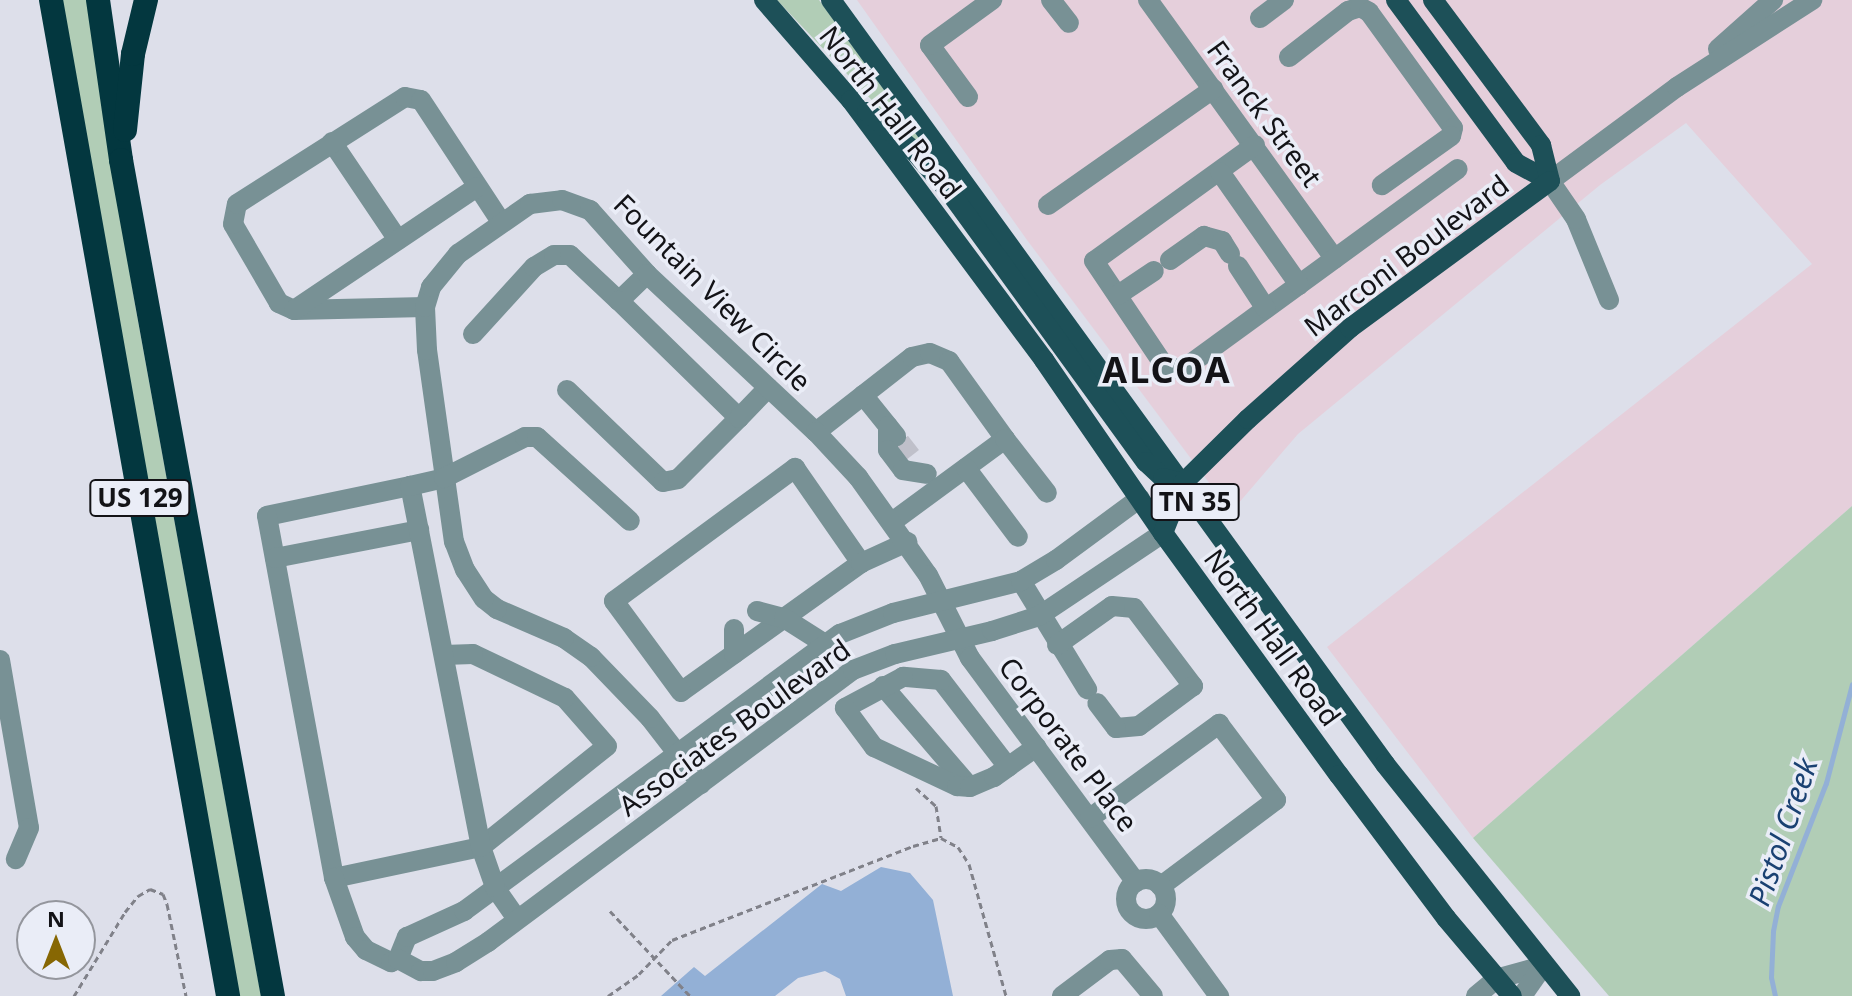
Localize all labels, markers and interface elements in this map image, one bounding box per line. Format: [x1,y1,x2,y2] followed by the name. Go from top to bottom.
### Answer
[813,19,969,205] street label: North Hall Road
[1201,33,1329,193] street label: Franck Street
[1297,167,1515,343] street label: Marconi Boulevard
[608,187,818,397] street label: Fountain View Circle
[1102,348,1232,392] district label: ALCOA
[88,476,192,520] road number: US 129
[1149,480,1241,524] road number: TN 35
[1198,542,1348,732] street label: North Hall Road
[612,632,856,822] street label: Associates Boulevard
[993,650,1145,838] street label: Corporate Place
[1741,753,1825,911] water label: Pistol Creek
[16,900,96,980] north arrow
[47,903,65,933] text: N

